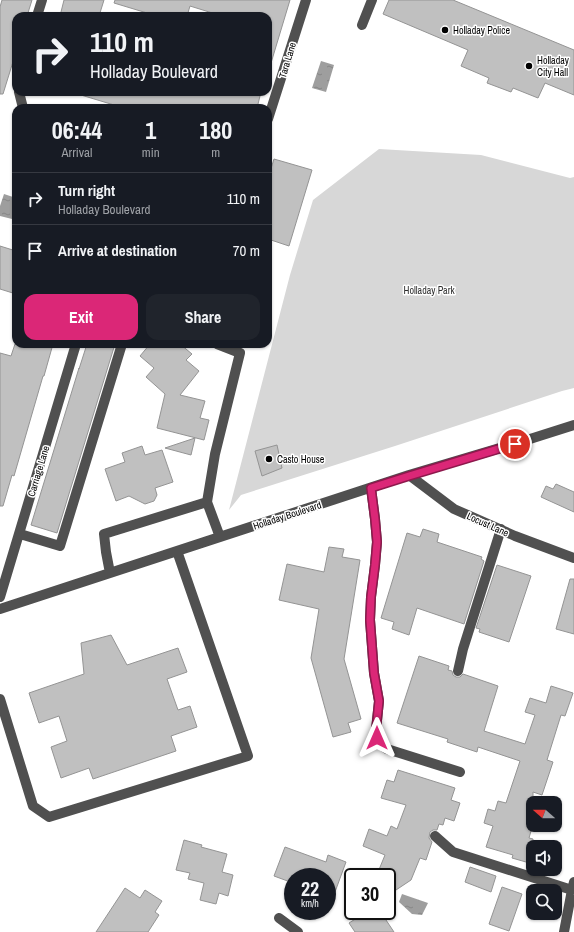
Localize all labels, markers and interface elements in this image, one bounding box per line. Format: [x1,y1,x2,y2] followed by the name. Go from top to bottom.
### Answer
[90,23,154,61] text: 110 m
[453,24,510,37] place label: Holladay Police
[440,25,450,35] marker: Holladay Police
[24,28,76,80] icon: right
[276,40,299,80] street label: Tara Lane
[537,54,570,79] place label: Holladay City Hall
[90,59,218,84] text: Holladay Boulevard
[524,61,534,71] marker: Holladay City Hall
[52,114,102,146] text: 06:44
[145,114,156,146] text: 1
[199,114,232,146] text: 180
[62,144,92,161] text: Arrival
[142,144,160,161] text: min
[211,144,220,161] text: m
[58,180,115,201] text: Turn right
[24,188,46,210] icon: right
[227,188,260,209] text: 110 m
[58,201,150,218] text: Holladay Boulevard
[24,240,46,262] icon: arrive
[58,240,177,261] text: Arrive at destination
[233,240,260,261] text: 70 m
[403,284,455,297] park label: Holladay Park
[24,294,138,340] button: Exit
[146,294,260,340] button: Share
[498,427,532,461] pin
[504,433,526,455] icon: arrive
[25,444,52,498] street label: Carriage Lane
[277,453,325,466] place label: Casto House
[264,454,274,464] marker: Casto House
[251,498,323,533] street label: Holladay Boulevard
[465,509,511,540] street label: Locust Lane
[356,717,398,759] position arrow
[526,796,562,832] north arrow
[526,796,562,920] map controls
[526,840,562,876] button: sound
[344,868,396,920] speed limit sign: 30
[301,875,319,902] text: 22
[526,884,562,920] button: search
[301,897,319,910] text: km/h

